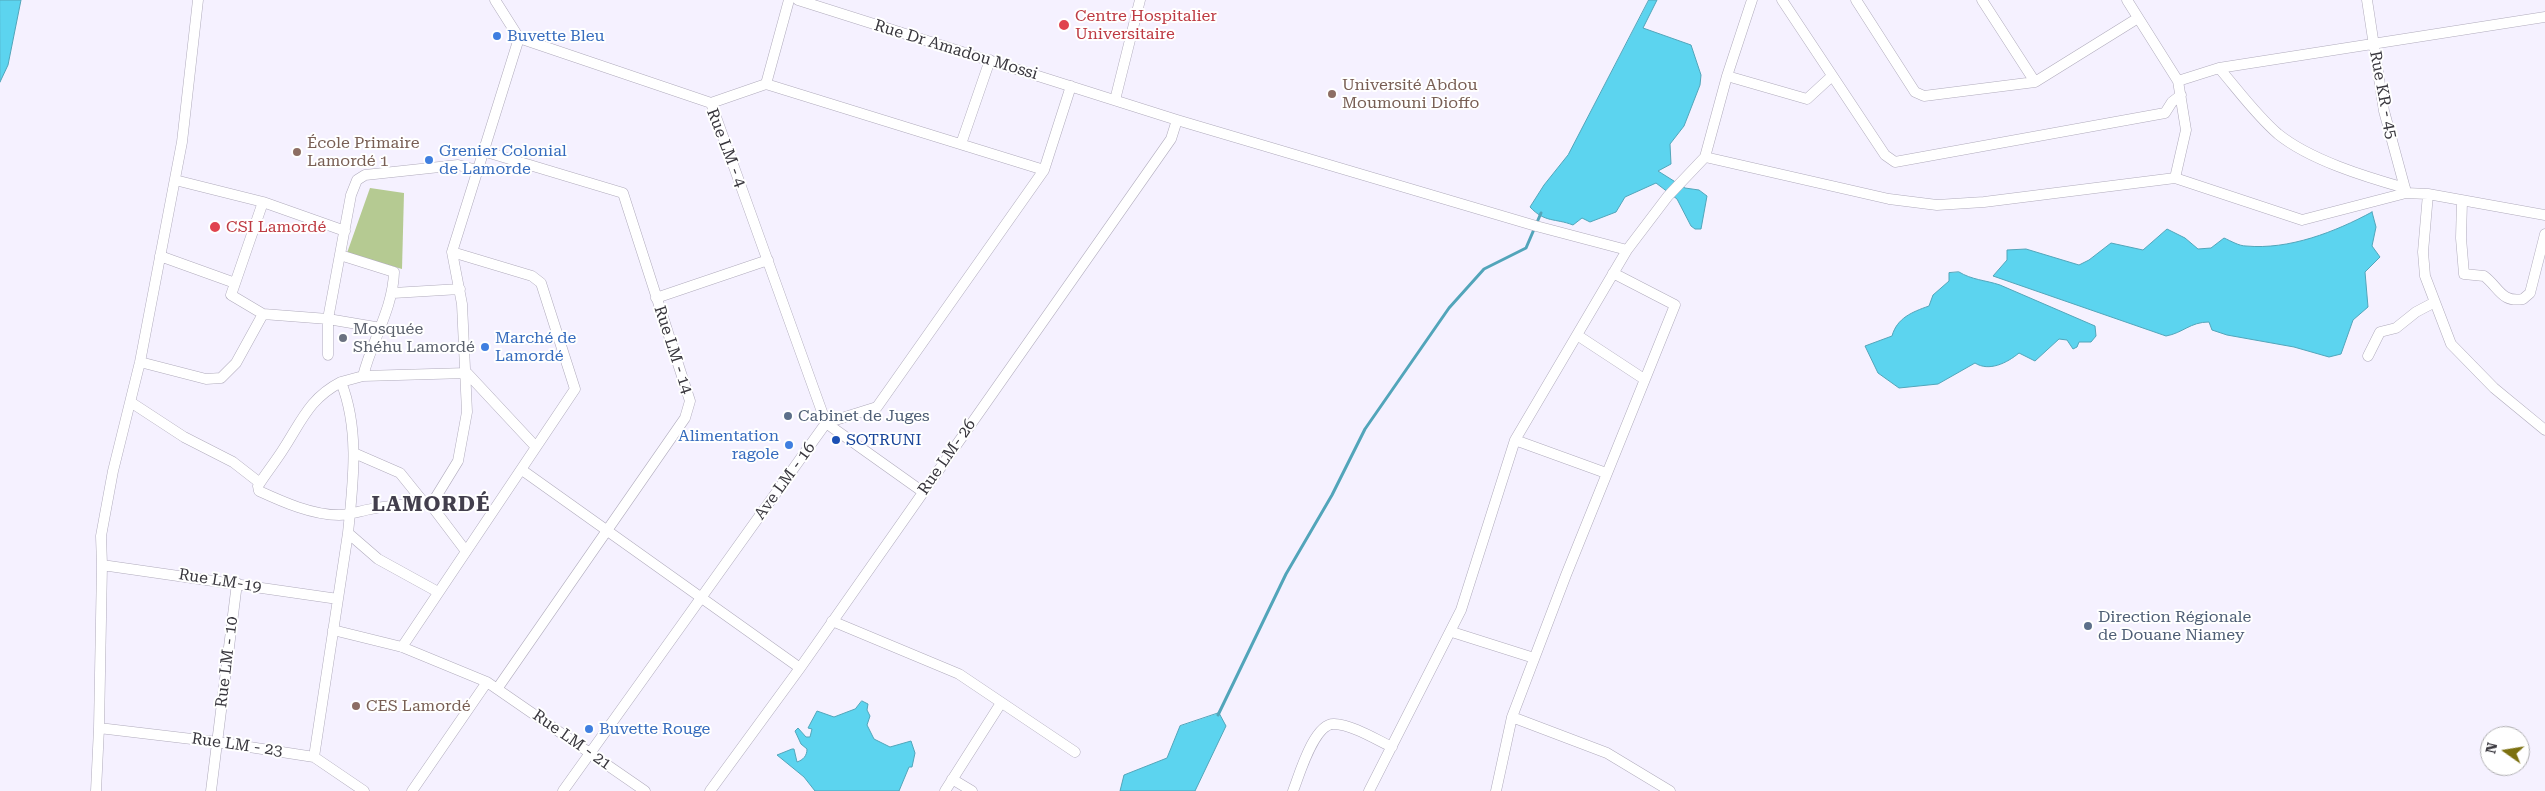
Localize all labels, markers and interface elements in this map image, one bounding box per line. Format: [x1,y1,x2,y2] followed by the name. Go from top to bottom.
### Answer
[1075,6,1217,44] place label: Centre Hospitalier Universitaire
[872,16,1040,84] street label: Rue Dr Amadou Mossi
[1057,18,1071,32] marker: Centre Hospitalier Universitaire
[507,26,604,46] place label: Buvette Bleu
[491,30,503,42] marker: Buvette Bleu
[2365,49,2401,141] street label: Rue KR - 45
[1342,75,1479,113] place label: Université Abdou Moumouni Dioffo
[1326,88,1338,100] marker: Université Abdou Moumouni Dioffo
[702,106,750,190] street label: Rue LM - 4
[307,133,419,171] place label: École Primaire Lamordé 1
[439,141,567,179] place label: Grenier Colonial de Lamorde
[291,146,303,158] marker: École Primaire Lamordé 1
[423,154,435,166] marker: Grenier Colonial de Lamorde
[226,217,326,237] place label: CSI Lamordé
[208,220,222,234] marker: CSI Lamordé
[650,303,696,397] street label: Rue LM - 14
[353,319,475,357] place label: Mosquée Shéhu Lamordé
[495,328,576,366] place label: Marché de Lamordé
[337,332,349,344] marker: Mosquée Shéhu Lamordé
[479,341,491,353] marker: Marché de Lamordé
[798,406,930,426] place label: Cabinet de Juges
[782,410,794,422] marker: Cabinet de Juges
[914,416,980,498] street label: Rue LM- 26
[678,426,779,464] place label: Alimentation ragole
[846,430,921,450] place label: SOTRUNI
[830,434,842,446] marker: SOTRUNI
[751,439,819,523] street label: Ave LM - 16
[783,439,795,451] marker: Alimentation ragole
[371,492,491,518] district label: LAMORDÉ
[177,565,263,597] street label: Rue LM-19
[2098,607,2251,645] place label: Direction Régionale de Douane Niamey
[212,615,242,709] street label: Rue LM - 10
[2082,620,2094,632] marker: Direction Régionale de Douane Niamey
[366,696,470,716] place label: CES Lamordé
[350,700,362,712] marker: CES Lamordé
[529,706,615,774] street label: Rue LM - 21
[599,719,710,739] place label: Buvette Rouge
[583,723,595,735] marker: Buvette Rouge
[2480,726,2530,776] north arrow
[190,729,284,761] street label: Rue LM - 23
[2482,741,2500,755] text: N

